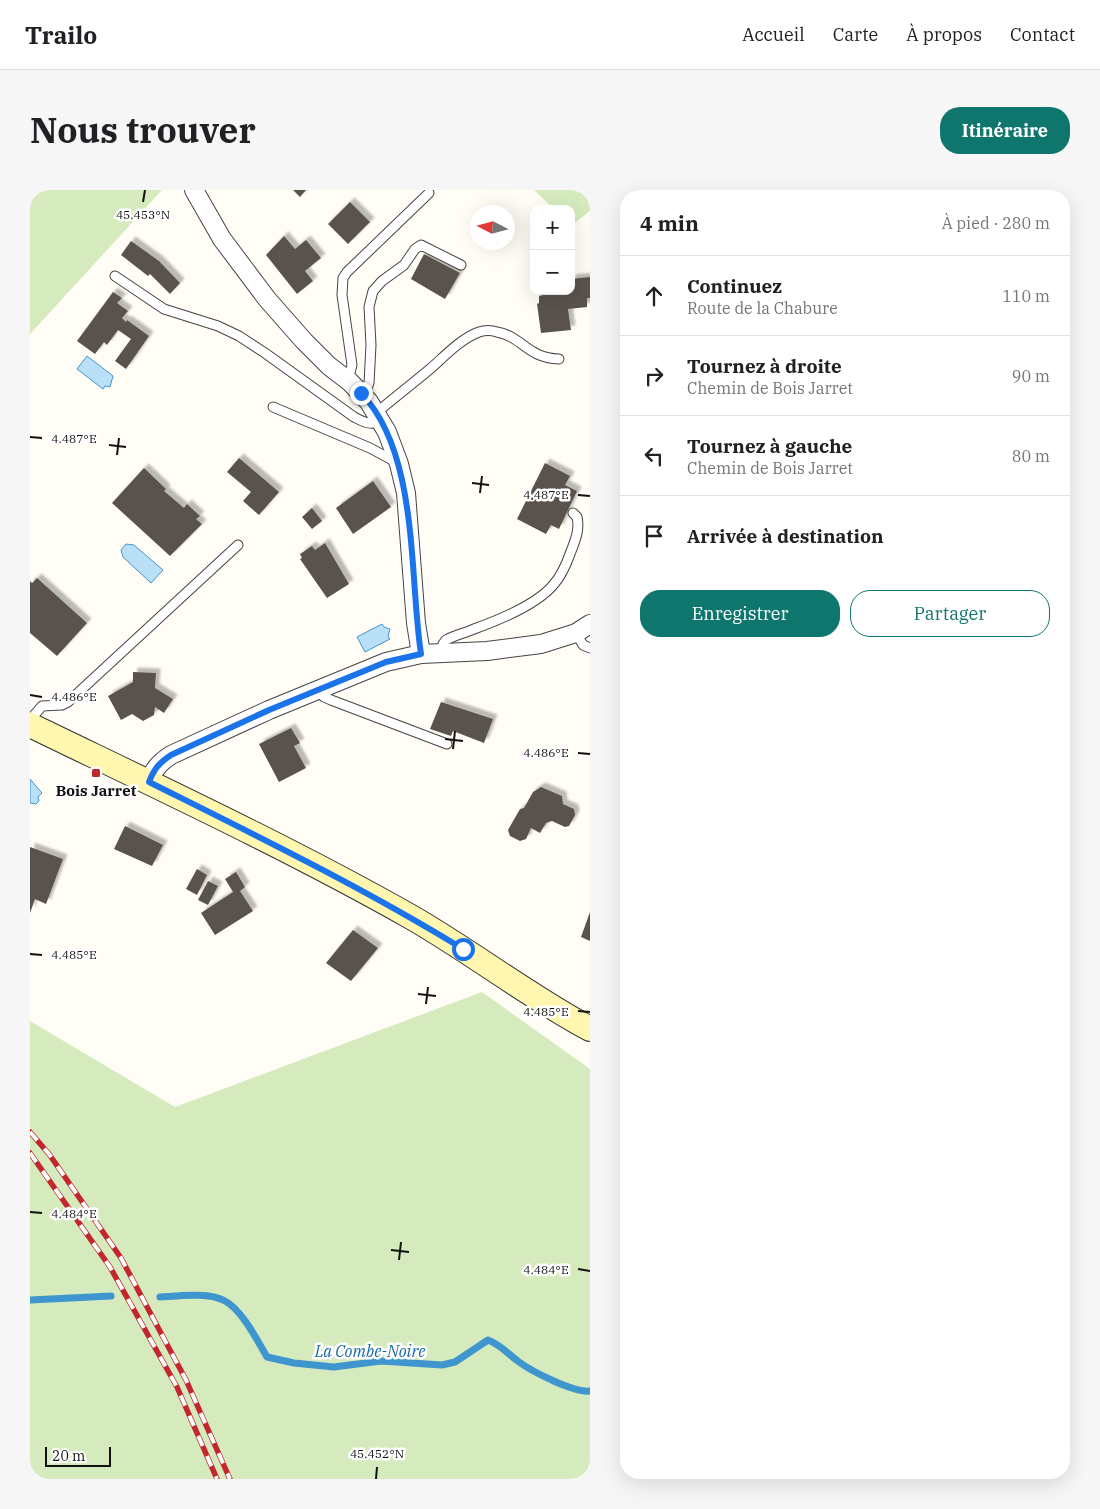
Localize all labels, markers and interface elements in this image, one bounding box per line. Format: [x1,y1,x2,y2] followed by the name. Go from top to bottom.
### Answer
[25,19,97,51] text: Trailo
[742,23,805,46] text: Accueil
[833,23,878,46] text: Carte
[906,23,982,46] text: À propos
[1010,23,1075,46] text: Contact
[30,107,256,153] text: Nous trouver
[940,107,1070,154] button: Itinéraire
[470,205,515,250] north arrow
[530,205,575,295] map controls
[530,205,575,250] button: +
[116,207,170,222] text: 45.453°N
[640,209,699,237] text: 4 min
[942,213,1050,233] text: À pied · 280 m
[530,250,575,295] button: −
[687,274,782,298] text: Continuez
[640,282,668,310] icon: ahead
[1002,286,1050,306] text: 110 m
[687,298,838,318] text: Route de la Chabure
[687,354,842,378] text: Tournez à droite
[640,362,668,390] icon: right
[1012,366,1050,386] text: 90 m
[687,378,853,398] text: Chemin de Bois Jarret
[350,382,373,405] route end
[51,431,97,446] text: 4.487°E
[687,434,852,458] text: Tournez à gauche
[640,442,668,470] icon: left
[1012,446,1050,466] text: 80 m
[687,458,853,478] text: Chemin de Bois Jarret
[523,487,569,502] text: 4.487°E
[640,522,668,550] icon: arrive
[687,524,884,548] text: Arrivée à destination
[640,590,840,637] button: Enregistrer
[850,590,1050,637] button: Partager
[51,689,97,704] text: 4.486°E
[523,745,569,760] text: 4.486°E
[90,767,102,779] marker: Bois Jarret
[56,781,137,800] place label: Bois Jarret
[452,938,475,961] route start
[51,947,97,962] text: 4.485°E
[523,1004,569,1019] text: 4.485°E
[51,1206,97,1221] text: 4.484°E
[523,1262,569,1277] text: 4.484°E
[314,1341,425,1361] water label: La Combe-Noire
[45,1444,111,1467] scale bar
[350,1446,404,1461] text: 45.452°N
[52,1447,85,1465] text: 20 m

